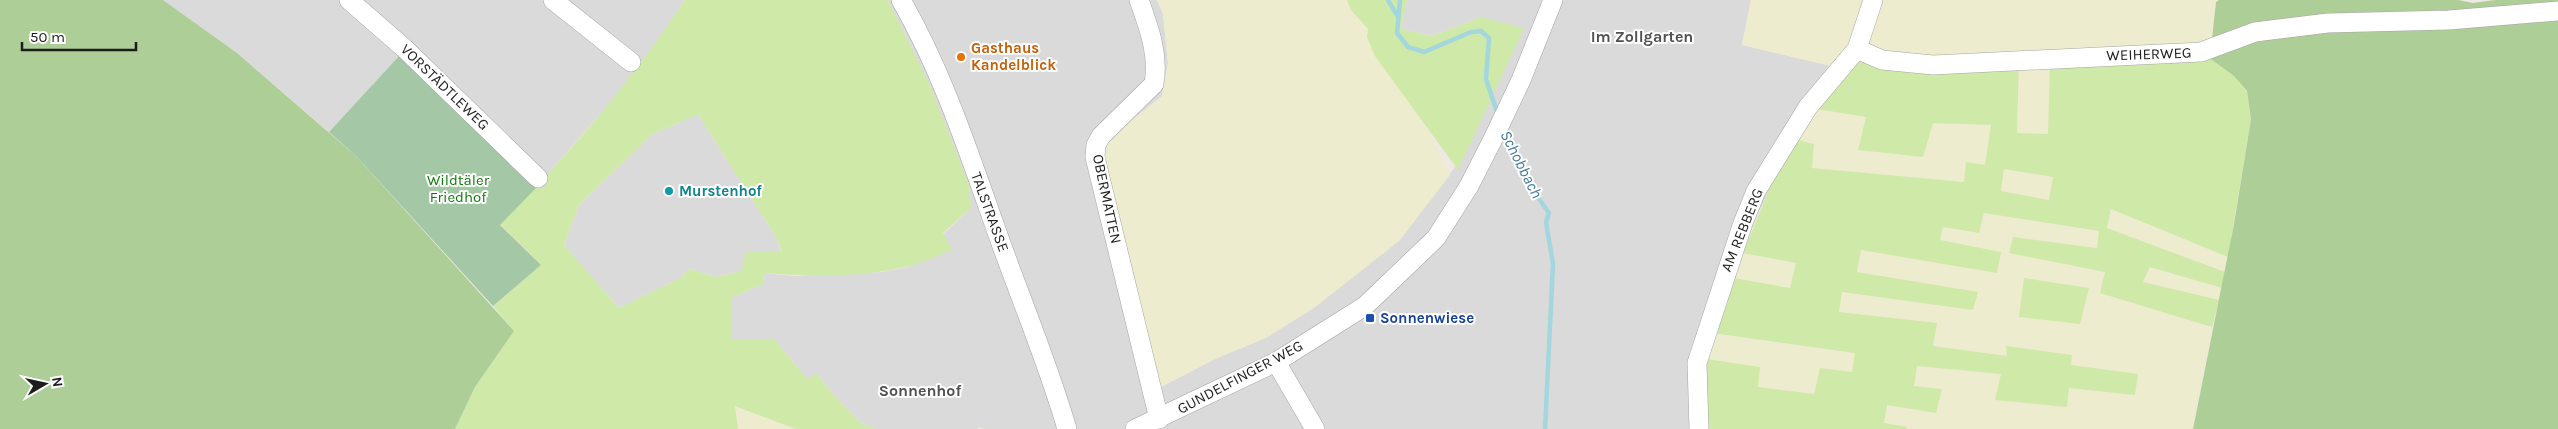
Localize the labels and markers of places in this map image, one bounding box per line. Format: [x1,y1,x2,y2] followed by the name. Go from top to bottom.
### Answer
[971,39,1056,74] place label: Gasthaus Kandelblick
[955,51,967,63] marker: Gasthaus Kandelblick
[679,182,762,200] place label: Murstenhof
[663,185,675,197] marker: Murstenhof
[1380,309,1474,327] place label: Sonnenwiese
[1364,312,1376,324] marker: Sonnenwiese

